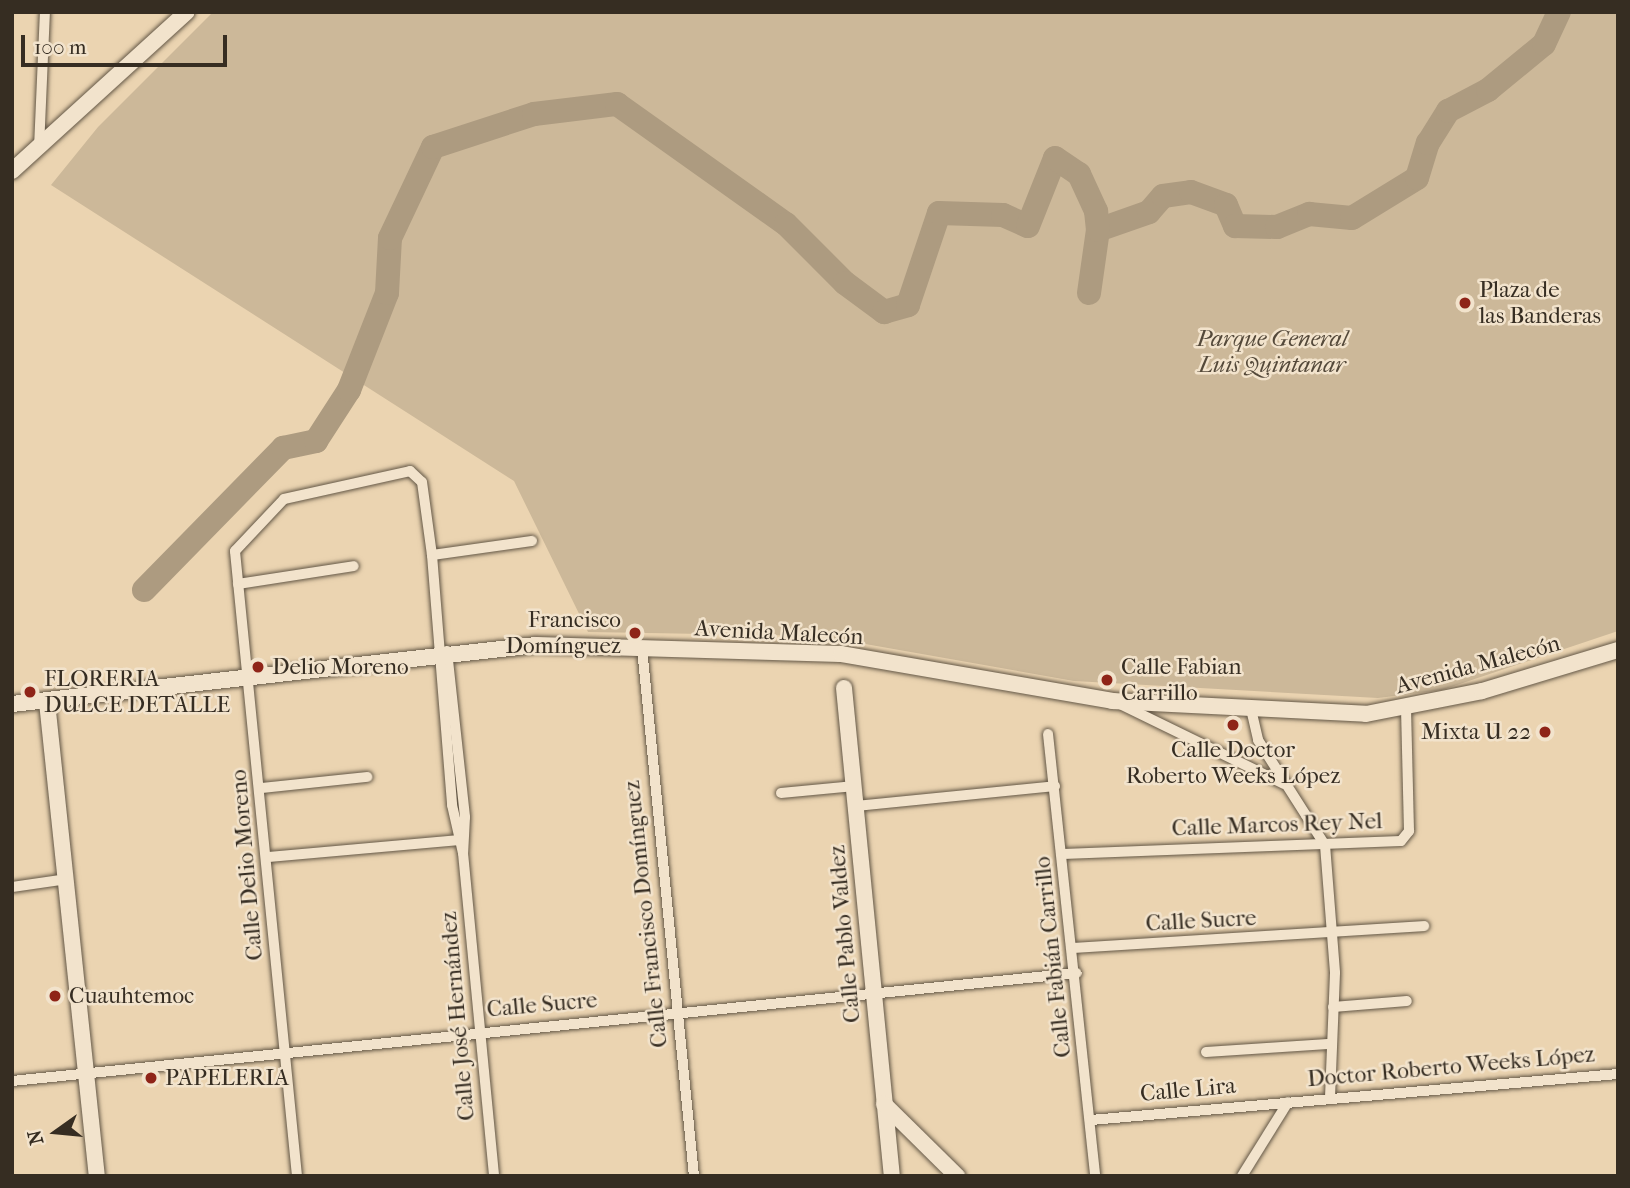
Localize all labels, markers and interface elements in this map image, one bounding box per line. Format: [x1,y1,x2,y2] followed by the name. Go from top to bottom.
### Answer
[24,21,231,65] scale bar
[34,35,87,59] text: 100 m
[1479,276,1601,330] place label: Plaza de las Banderas
[1457,295,1473,311] marker: Plaza de las Banderas
[1196,325,1348,379] park label: Parque General Luis Quintanar
[505,606,621,660] place label: Francisco Domínguez
[694,615,864,651] street label: Avenida Malecón
[627,625,643,641] marker: Francisco Domínguez
[1393,630,1563,700] street label: Avenida Malecón
[272,653,409,681] place label: Delio Moreno
[1121,653,1242,707] place label: Calle Fabian Carrillo
[250,659,266,675] marker: Delio Moreno
[44,665,230,719] place label: FLORERIA DULCE DETALLE
[1099,672,1115,688] marker: Calle Fabian Carrillo
[22,684,38,700] marker: FLORERIA DULCE DETALLE
[1225,717,1241,733] marker: Calle Doctor Roberto Weeks López
[1421,718,1531,746] place label: Mixta U 22
[1537,724,1553,740] marker: Mixta U 22
[1126,736,1340,790] place label: Calle Doctor Roberto Weeks López
[225,768,269,962] street label: Calle Delio Moreno
[618,779,674,1049] street label: Calle Francisco Domínguez
[1171,808,1383,842] street label: Calle Marcos Rey Nel
[823,844,867,1024] street label: Calle Pablo Valdez
[1029,855,1077,1059] street label: Calle Fabián Carrillo
[1145,904,1257,938] street label: Calle Sucre
[435,910,481,1122] street label: Calle José Hernández
[69,982,194,1010] place label: Cuauhtemoc
[486,986,598,1024] street label: Calle Sucre
[47,988,63,1004] marker: Cuauhtemoc
[1306,1041,1596,1093] street label: Doctor Roberto Weeks López
[165,1064,289,1092] place label: PAPELERIA
[143,1070,159,1086] marker: PAPELERIA
[1139,1072,1237,1108] street label: Calle Lira
[21,1097,91,1167] north arrow
[23,1128,48,1147] text: N

